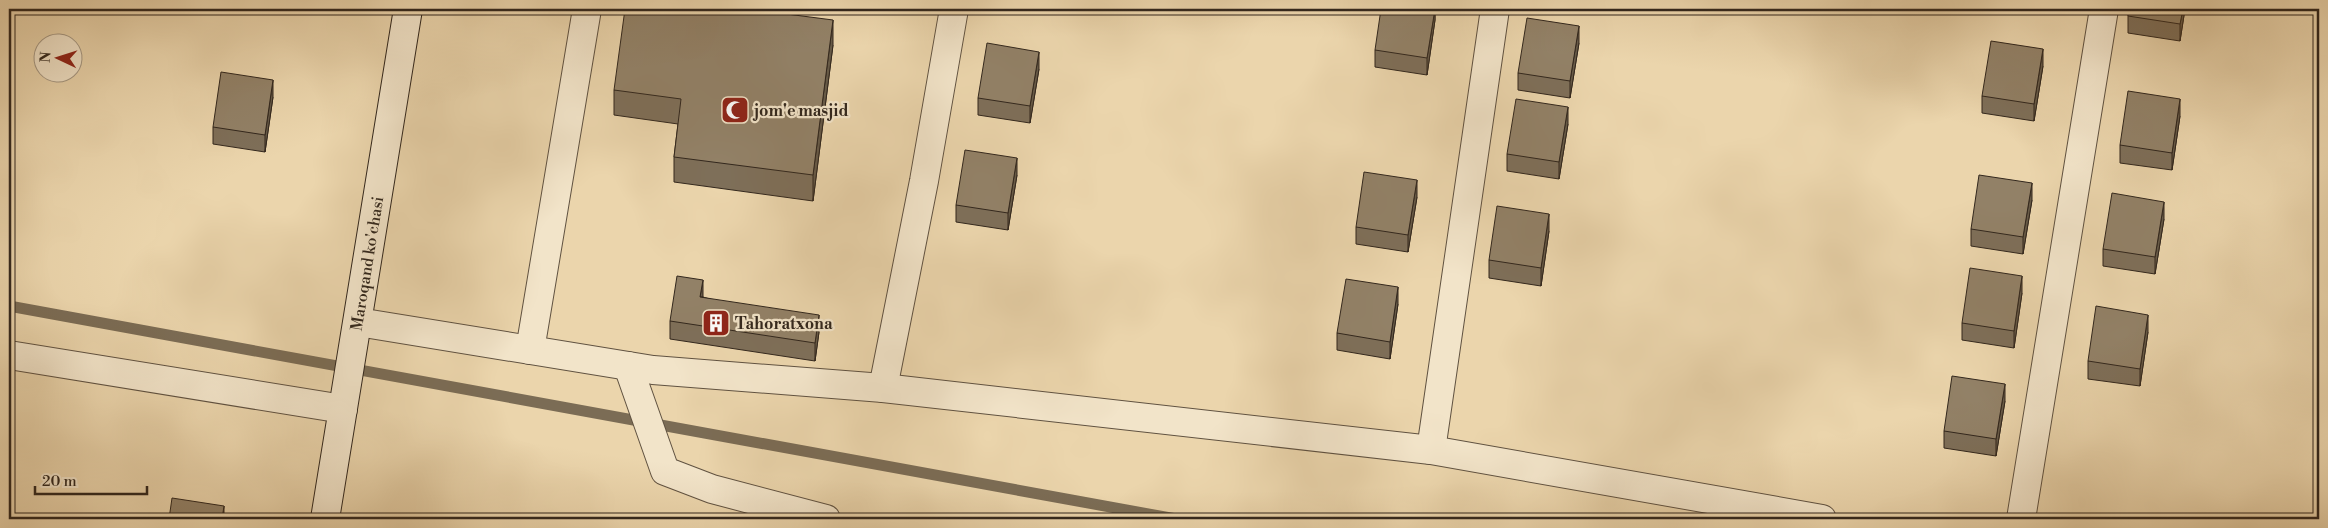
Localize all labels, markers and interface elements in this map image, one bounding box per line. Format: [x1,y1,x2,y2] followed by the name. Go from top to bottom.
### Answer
[32,32,82,82] north arrow
[37,51,55,63] text: N
[720,95,750,125] mosque icon: jom'e masjid
[752,101,849,121] place label: jom'e masjid
[347,195,388,332] street label: Maroqand ko'chasi
[701,308,731,338] building icon: Tahoratxona
[735,314,833,334] place label: Tahoratxona
[35,463,148,495] scale bar
[42,472,77,491] text: 20 m

